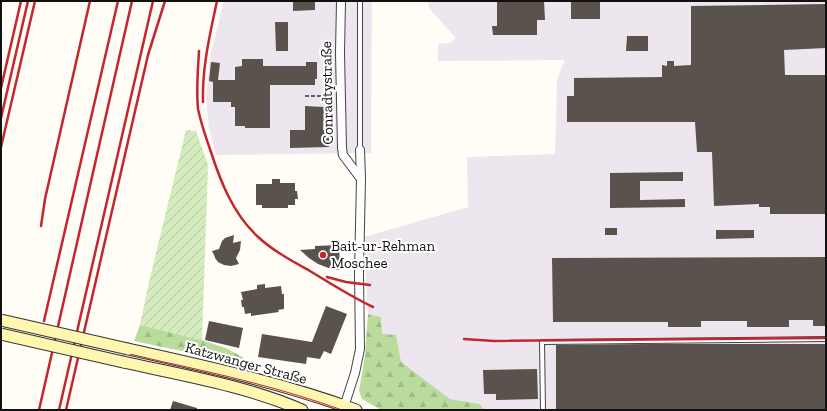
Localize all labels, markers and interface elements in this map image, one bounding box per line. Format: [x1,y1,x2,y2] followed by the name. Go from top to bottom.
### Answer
[317,41,337,145] street label: Conradtystraße
[331,237,435,272] place label: Bait-ur-Rehman Moschee
[318,250,328,260] marker: Bait-ur-Rehman Moschee
[183,338,309,388] street label: Katzwanger Straße

